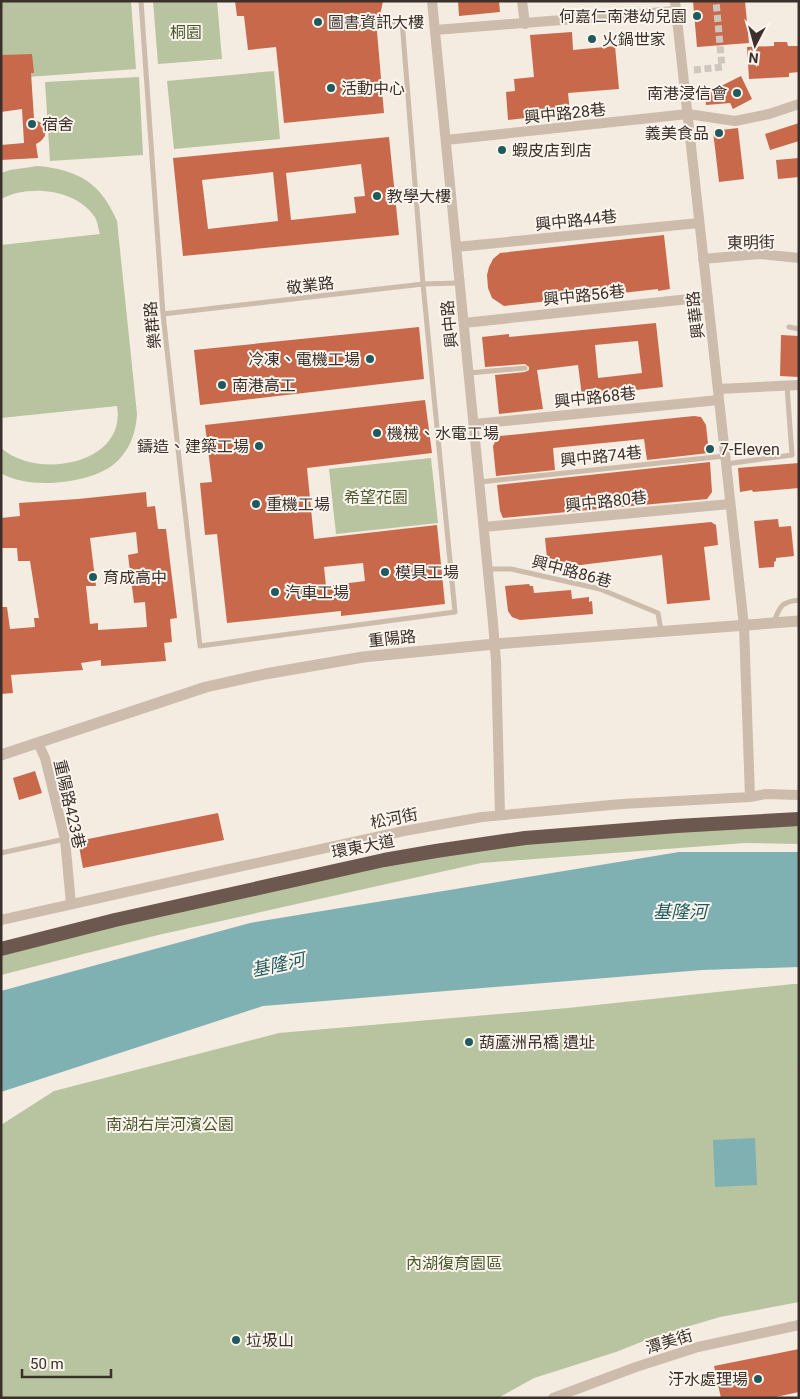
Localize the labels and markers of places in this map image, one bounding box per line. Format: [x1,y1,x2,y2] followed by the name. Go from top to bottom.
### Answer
[559,7,687,26] place label: 何嘉仁南港幼兒園
[691,10,703,22] marker: 何嘉仁南港幼兒園
[328,13,424,32] place label: 圖書資訊大樓
[312,16,324,28] marker: 圖書資訊大樓
[602,30,666,49] place label: 火鍋世家
[586,33,598,45] marker: 火鍋世家
[341,79,405,98] place label: 活動中心
[325,82,337,94] marker: 活動中心
[647,84,727,103] place label: 南港浸信會
[731,87,743,99] marker: 南港浸信會
[42,115,74,134] place label: 宿舍
[26,118,38,130] marker: 宿舍
[645,124,709,143] place label: 義美食品
[713,127,725,139] marker: 義美食品
[512,141,592,160] place label: 蝦皮店到店
[496,144,508,156] marker: 蝦皮店到店
[387,187,451,206] place label: 教學大樓
[371,190,383,202] marker: 教學大樓
[248,350,360,369] place label: 冷凍、電機工場
[364,353,376,365] marker: 冷凍、電機工場
[232,376,296,395] place label: 南港高工
[216,379,228,391] marker: 南港高工
[387,424,499,443] place label: 機械、水電工場
[371,427,383,439] marker: 機械、水電工場
[137,437,249,456] place label: 鑄造、建築工場
[253,440,265,452] marker: 鑄造、建築工場
[720,440,780,459] place label: 7-Eleven
[704,443,716,455] marker: 7-Eleven
[266,495,330,514] place label: 重機工場
[250,498,262,510] marker: 重機工場
[395,563,459,582] place label: 模具工場
[379,566,391,578] marker: 模具工場
[103,568,167,587] place label: 育成高中
[87,571,99,583] marker: 育成高中
[285,583,349,602] place label: 汽車工場
[269,586,281,598] marker: 汽車工場
[479,1033,595,1052] place label: 葫蘆洲吊橋 遺址
[463,1036,475,1048] marker: 葫蘆洲吊橋 遺址
[246,1331,294,1350] place label: 垃圾山
[230,1334,242,1346] marker: 垃圾山
[668,1370,748,1389] place label: 汙水處理場
[752,1373,764,1385] marker: 汙水處理場

